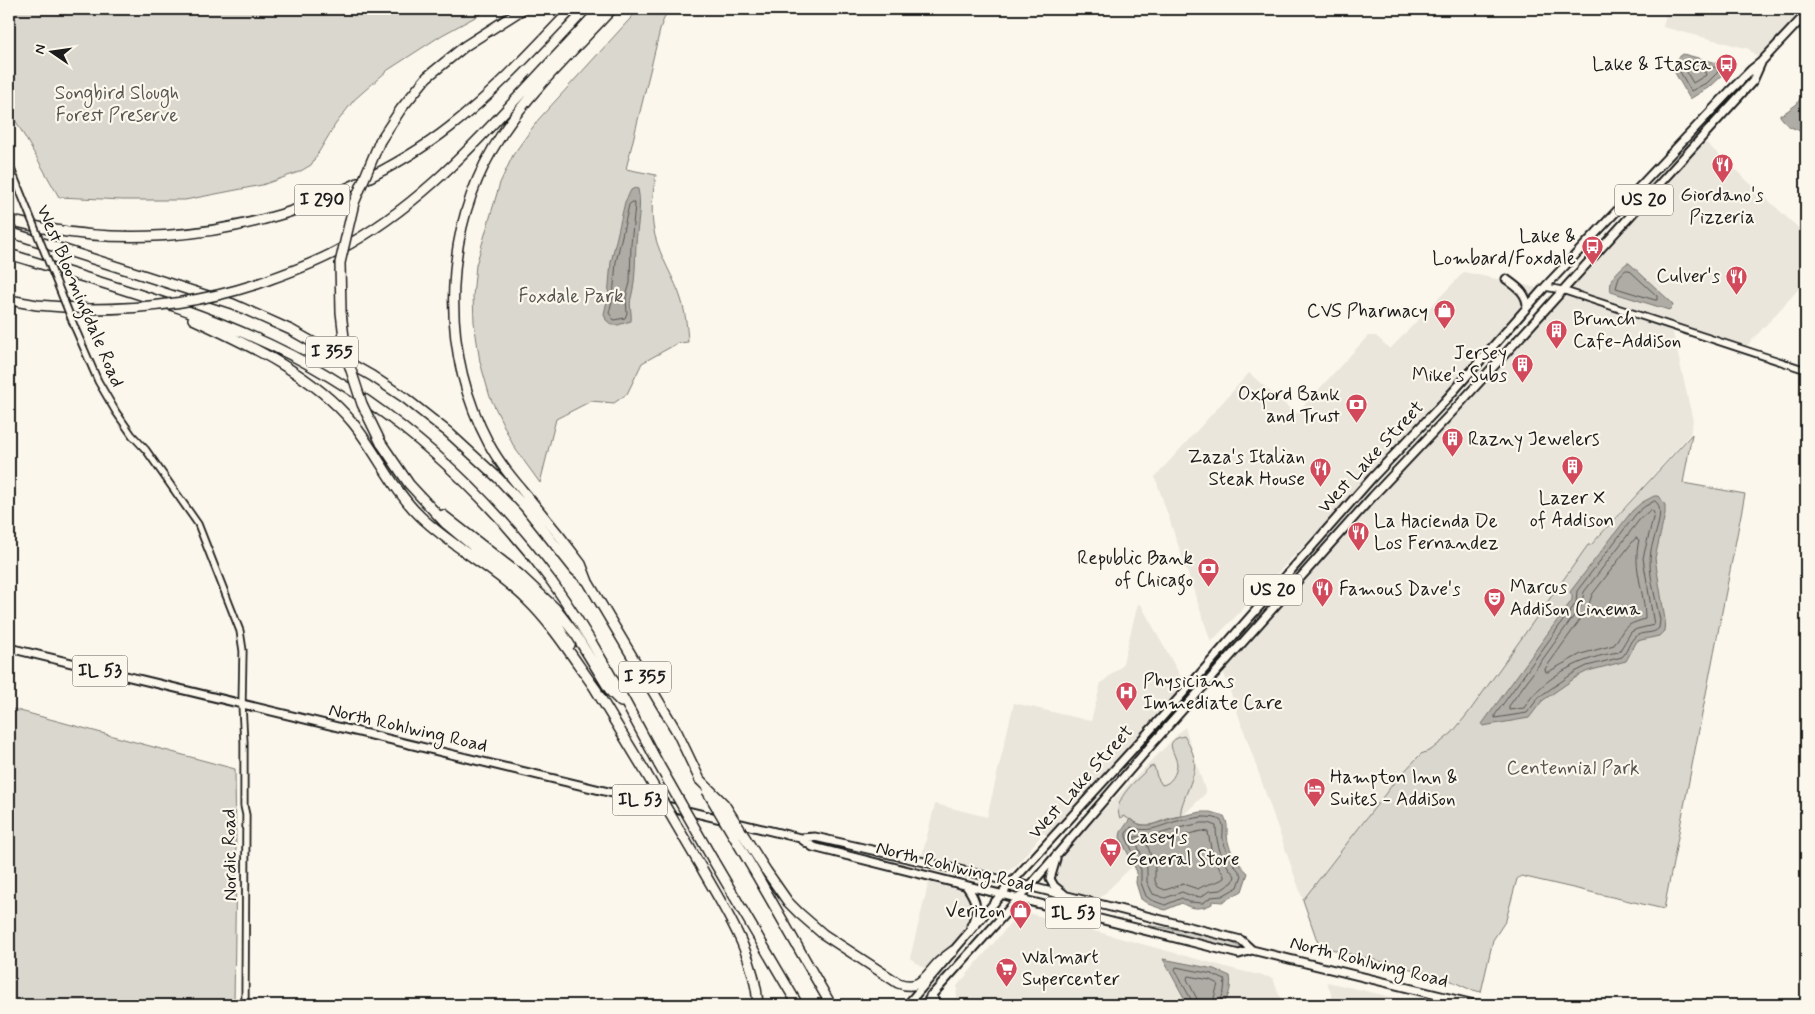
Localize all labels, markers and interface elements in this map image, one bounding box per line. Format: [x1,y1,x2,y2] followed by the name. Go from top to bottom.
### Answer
[28,28,78,78] north arrow
[30,43,50,56] text: N
[1592,52,1712,77] place label: Lake & Itasca
[1715,52,1739,83] bus stop icon: Lake & Itasca
[55,81,179,128] park label: Songbird Slough Forest Preserve
[1710,152,1734,183] restaurant icon: Giordano's Pizzeria
[1680,183,1764,230] place label: Giordano's Pizzeria
[294,184,350,216] road number: I 290
[1615,184,1673,216] road number: US 20
[27,201,130,392] street label: West Bloomingdale Road
[1432,224,1576,271] place label: Lake & Lombard/Foxdale
[1580,235,1604,266] bus stop icon: Lake & Lombard/Foxdale
[1656,264,1721,289] place label: Culver's
[1724,264,1748,295] restaurant icon: Culver's
[519,284,624,309] park label: Foxdale Park
[1307,299,1428,324] place label: CVS Pharmacy
[1432,299,1456,330] shop icon: CVS Pharmacy
[1573,307,1681,354] place label: Brunch Cafe-Addison
[1545,318,1569,349] building icon: Brunch Cafe-Addison
[306,337,358,368] road number: I 355
[1412,341,1508,388] place label: Jersey Mike's Subs
[1511,352,1535,383] building icon: Jersey Mike's Subs
[1238,382,1340,429] place label: Oxford Bank and Trust
[1344,393,1368,424] bank icon: Oxford Bank and Trust
[1312,395,1430,519] street label: West Lake Street
[1440,427,1464,458] building icon: Razny Jewelers
[1468,427,1599,453] place label: Razny Jewelers
[1188,445,1305,492] place label: Zaza's Italian Steak House
[1560,455,1584,486] building icon: Lazer X of Addison
[1309,456,1333,487] restaurant icon: Zaza's Italian Steak House
[1530,486,1614,533] place label: Lazer X of Addison
[1374,509,1499,556] place label: La Hacienda De Los Fernandez
[1346,520,1370,551] restaurant icon: La Hacienda De Los Fernandez
[1077,546,1193,596] place label: Republic Bank of Chicago
[1197,557,1221,588] bank icon: Republic Bank of Chicago
[1244,574,1302,606] road number: US 20
[1510,575,1641,622] place label: Marcus Addison Cinema
[1311,577,1335,608] restaurant icon: Famous Dave's
[1339,577,1461,602] place label: Famous Dave's
[1482,586,1506,617] theatre icon: Marcus Addison Cinema
[72,656,128,686] road number: IL 53
[619,662,671,692] road number: I 355
[1143,669,1283,716] place label: Physicians Immediate Care
[1115,680,1139,711] hospital icon: Physicians Immediate Care
[326,698,490,760] street label: North Rohlwing Road
[1023,720,1139,844] street label: West Lake Street
[1507,756,1639,781] park label: Centennial Park
[1330,765,1458,812] place label: Hampton Inn & Suites - Addison
[1302,776,1326,807] hotel icon: Hampton Inn & Suites - Addison
[612,784,668,816] road number: IL 53
[217,809,243,901] street label: Nordic Road
[1126,825,1240,872] place label: Casey's General Store
[873,835,1037,901] street label: North Rohlwing Road
[1098,836,1122,867] supermarket icon: Casey's General Store
[1046,898,1100,928] road number: IL 53
[946,899,1005,924] place label: Verizon
[1009,899,1033,930] shop icon: Verizon
[1287,930,1451,996] street label: North Rohlwing Road
[1022,945,1120,992] place label: Walmart Supercenter
[994,956,1018,987] supermarket icon: Walmart Supercenter

